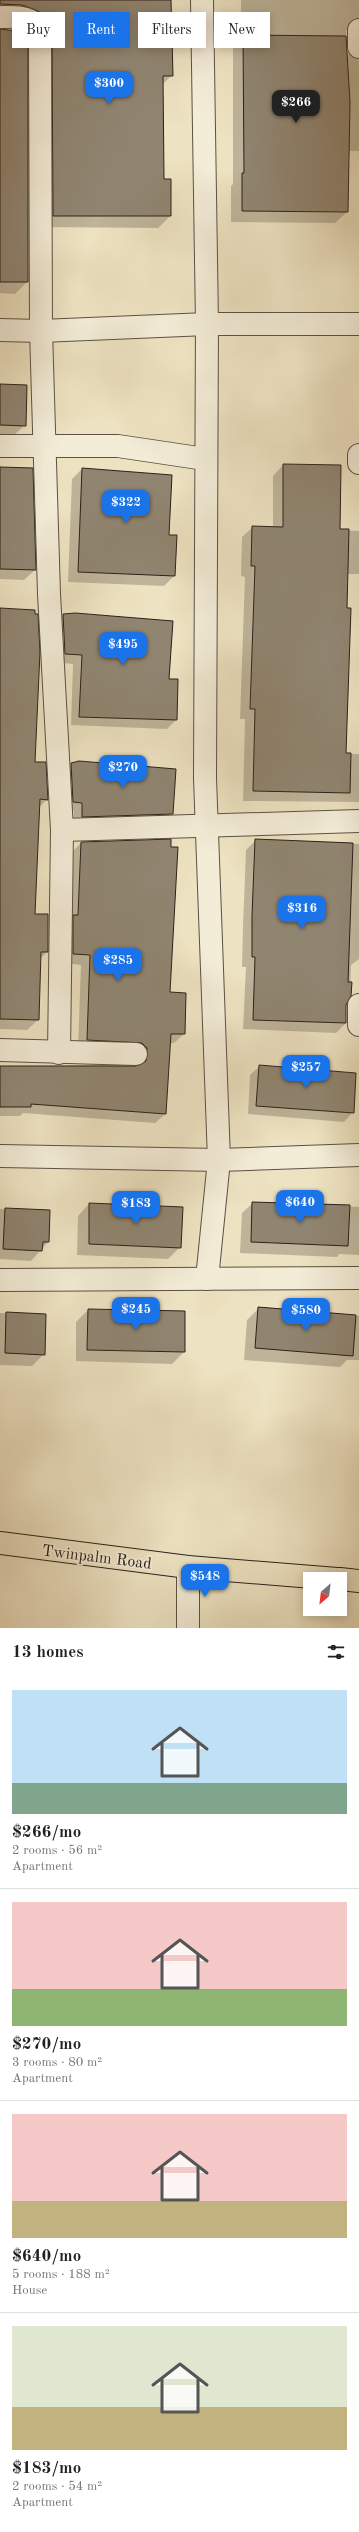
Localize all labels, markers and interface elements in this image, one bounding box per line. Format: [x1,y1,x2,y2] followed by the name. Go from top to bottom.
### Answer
[12,12,65,48] chip: Buy
[73,12,130,48] chip: Rent
[138,12,206,48] chip: Filters
[214,12,270,48] chip: New
[85,71,133,105] pin: $300
[94,77,124,90] text: $300
[272,90,320,124] pin: $266
[281,96,311,109] text: $266
[102,490,150,524] pin: $322
[111,496,141,509] text: $322
[99,632,147,666] pin: $495
[108,638,138,651] text: $495
[99,755,147,789] pin: $270
[108,761,138,774] text: $270
[278,896,326,930] pin: $316
[287,902,317,915] text: $316
[94,948,142,982] pin: $285
[103,954,133,967] text: $285
[282,1055,330,1089] pin: $257
[291,1061,321,1074] text: $257
[276,1190,324,1224] pin: $640
[112,1191,160,1225] pin: $183
[285,1196,315,1209] text: $640
[121,1197,151,1210] text: $183
[112,1297,160,1331] pin: $245
[282,1298,330,1332] pin: $580
[121,1303,151,1316] text: $245
[291,1304,321,1317] text: $580
[41,1543,152,1573] street label: Twinpalm Road
[181,1564,229,1598] pin: $548
[190,1570,220,1583] text: $548
[303,1572,347,1616] north arrow
[303,1572,347,1616] map controls
[325,1641,347,1663] icon: filters
[12,1644,84,1661] text: 13 homes
[144,1716,216,1788] icon: home
[12,1824,81,1841] text: $266/mo
[12,1844,102,1857] text: 2 rooms · 56 m²
[12,1860,73,1873] text: Apartment
[144,1928,216,2000] icon: home
[12,2036,81,2053] text: $270/mo
[12,2056,102,2069] text: 3 rooms · 80 m²
[12,2072,73,2085] text: Apartment
[144,2140,216,2212] icon: home
[12,2248,81,2265] text: $640/mo
[12,2268,110,2281] text: 5 rooms · 188 m²
[12,2284,47,2297] text: House
[144,2352,216,2424] icon: home
[12,2460,81,2477] text: $183/mo
[12,2480,102,2493] text: 2 rooms · 54 m²
[12,2496,73,2509] text: Apartment

